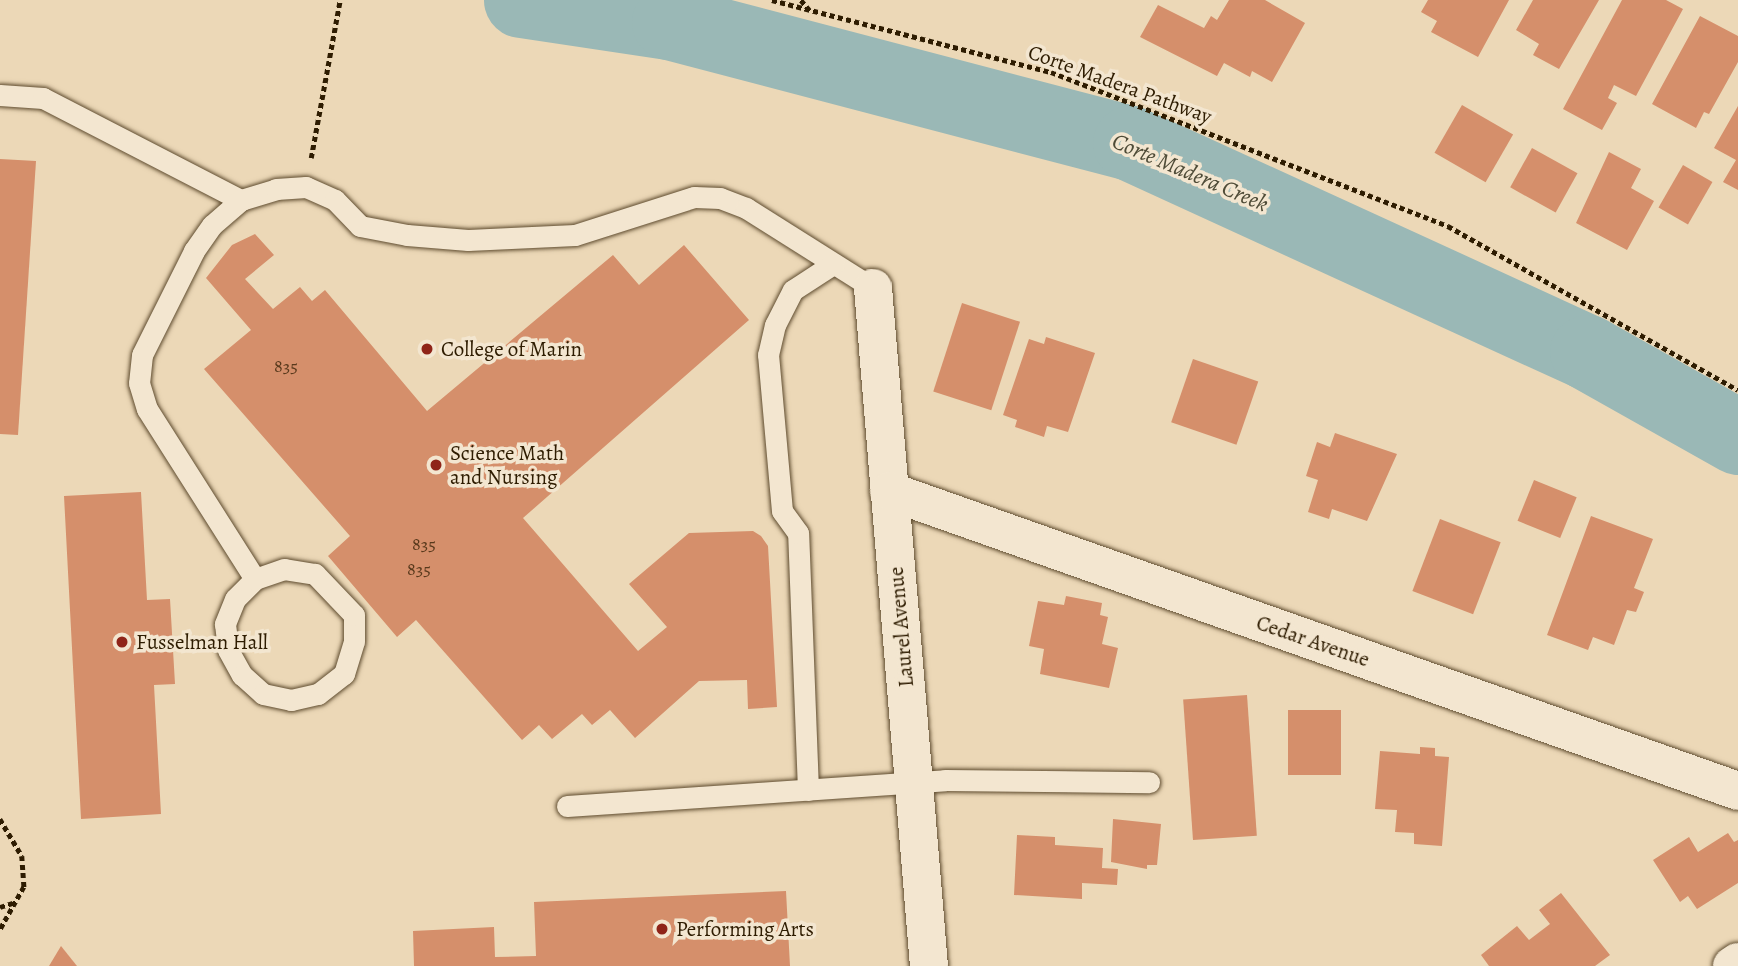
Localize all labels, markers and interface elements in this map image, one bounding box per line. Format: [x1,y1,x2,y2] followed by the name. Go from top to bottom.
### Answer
[1025,39,1215,129] street label: Corte Madera Pathway
[1108,128,1272,218] water label: Corte Madera Creek
[441,336,582,362] place label: College of Marin
[419,341,435,357] marker: College of Marin
[274,355,298,377] house number: 835
[450,440,564,490] place label: Science Math and Nursing
[428,457,444,473] marker: Science Math and Nursing
[412,533,436,555] house number: 835
[407,558,431,580] house number: 835
[883,566,919,688] street label: Laurel Avenue
[1253,610,1373,672] street label: Cedar Avenue
[136,629,268,655] place label: Fusselman Hall
[114,634,130,650] marker: Fusselman Hall
[676,916,814,942] place label: Performing Arts
[654,921,670,937] marker: Performing Arts

